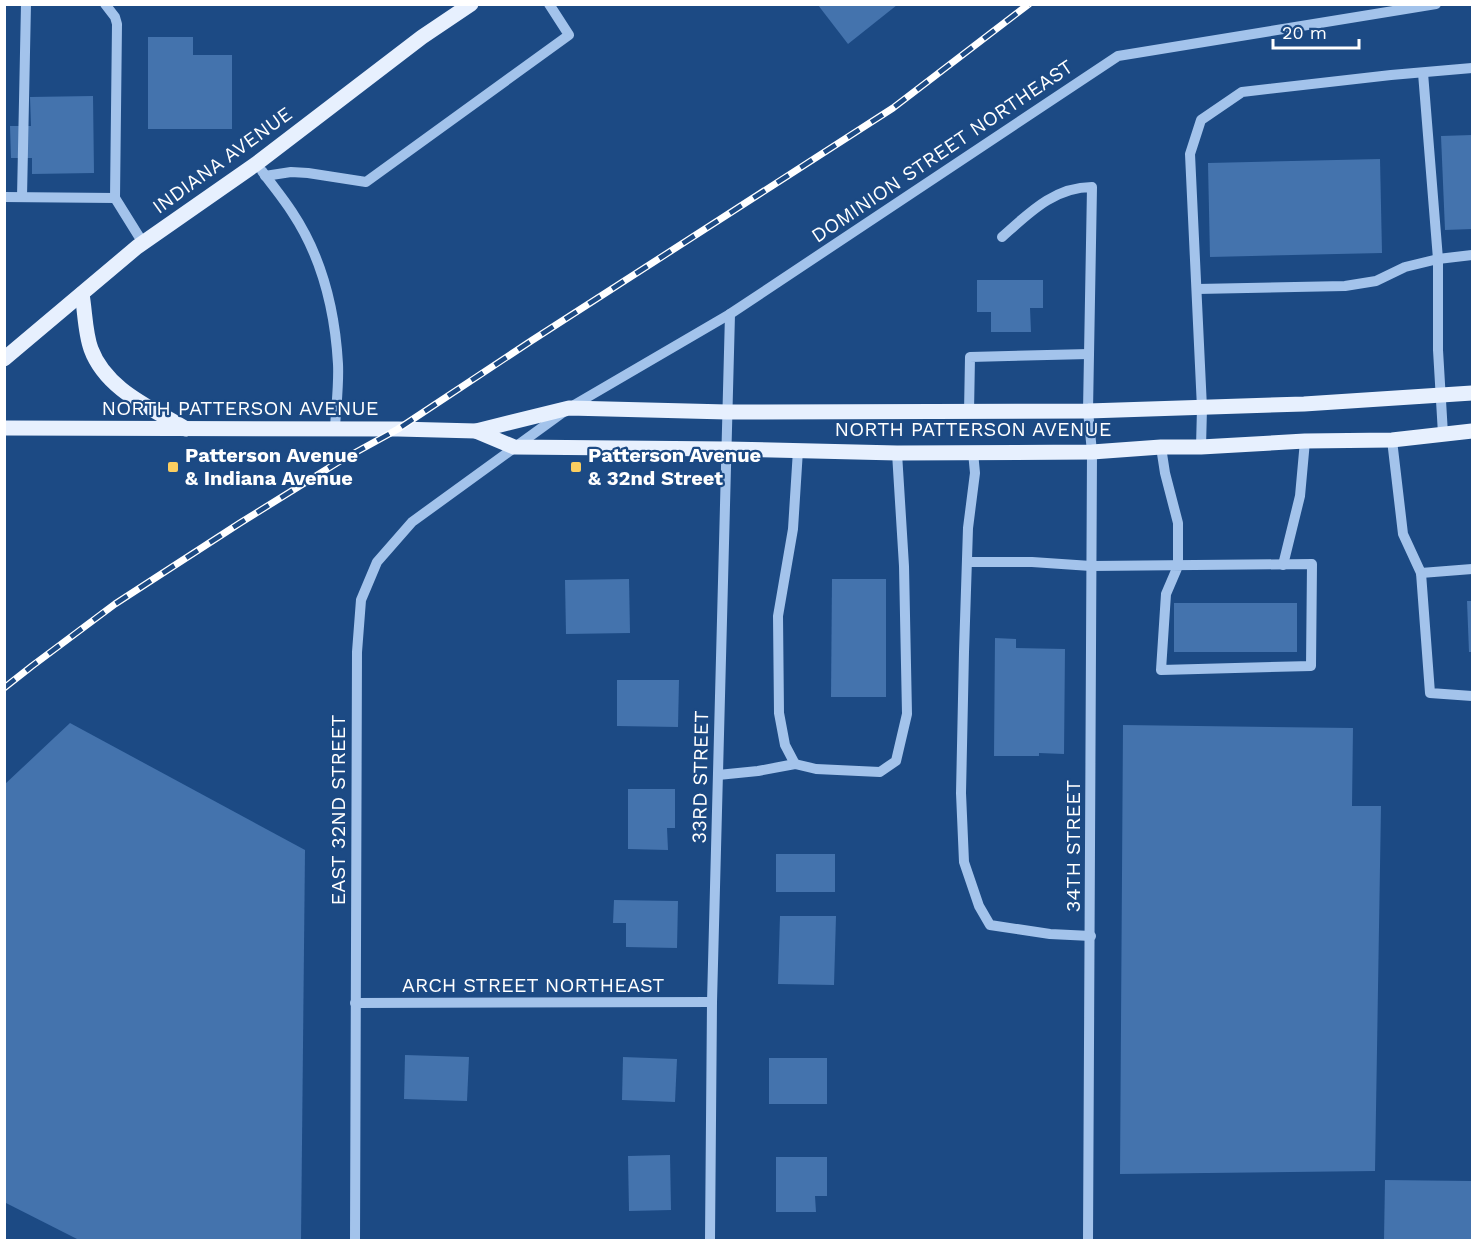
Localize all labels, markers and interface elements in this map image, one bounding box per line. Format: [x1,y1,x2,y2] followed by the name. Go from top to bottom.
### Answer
[1273,12,1358,50] scale bar
[1282,22,1327,43] text: 20 m
[807,54,1077,248] street label: DOMINION STREET NORTHEAST
[148,101,296,219] street label: INDIANA AVENUE
[102,396,378,420] street label: NORTH PATTERSON AVENUE
[835,417,1111,441] street label: NORTH PATTERSON AVENUE
[185,443,358,490] place label: Patterson Avenue & Indiana Avenue
[588,443,761,490] place label: Patterson Avenue & 32nd Street
[166,460,180,474] marker: Patterson Avenue & Indiana Avenue
[569,460,583,474] marker: Patterson Avenue & 32nd Street
[687,710,713,844] street label: 33RD STREET
[326,715,350,905] street label: EAST 32ND STREET
[1061,780,1085,912] street label: 34TH STREET
[402,973,664,997] street label: ARCH STREET NORTHEAST

